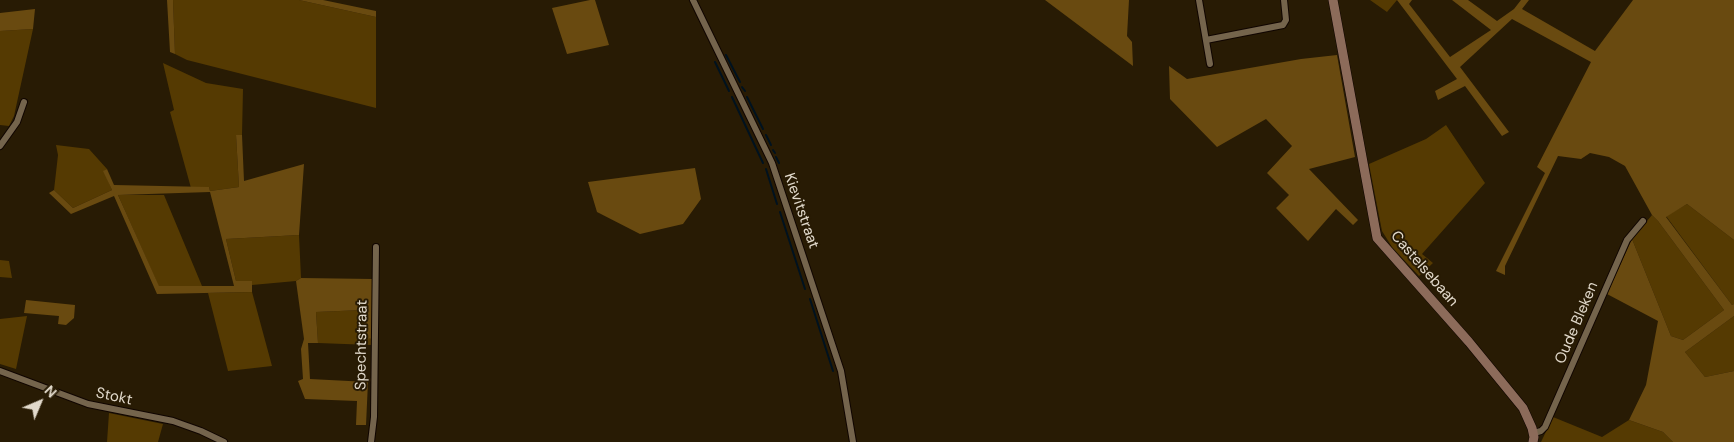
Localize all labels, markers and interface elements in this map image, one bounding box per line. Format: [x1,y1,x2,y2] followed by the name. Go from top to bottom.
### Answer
[780,171,822,251] street label: Kievitstraat
[1386,228,1462,310] street label: Castelsebaan
[1552,279,1602,367] street label: Oude Bleken
[352,300,372,390] street label: Spechtstraat
[15,377,65,427] north arrow
[41,381,61,401] text: N
[94,384,134,410] street label: Stokt

